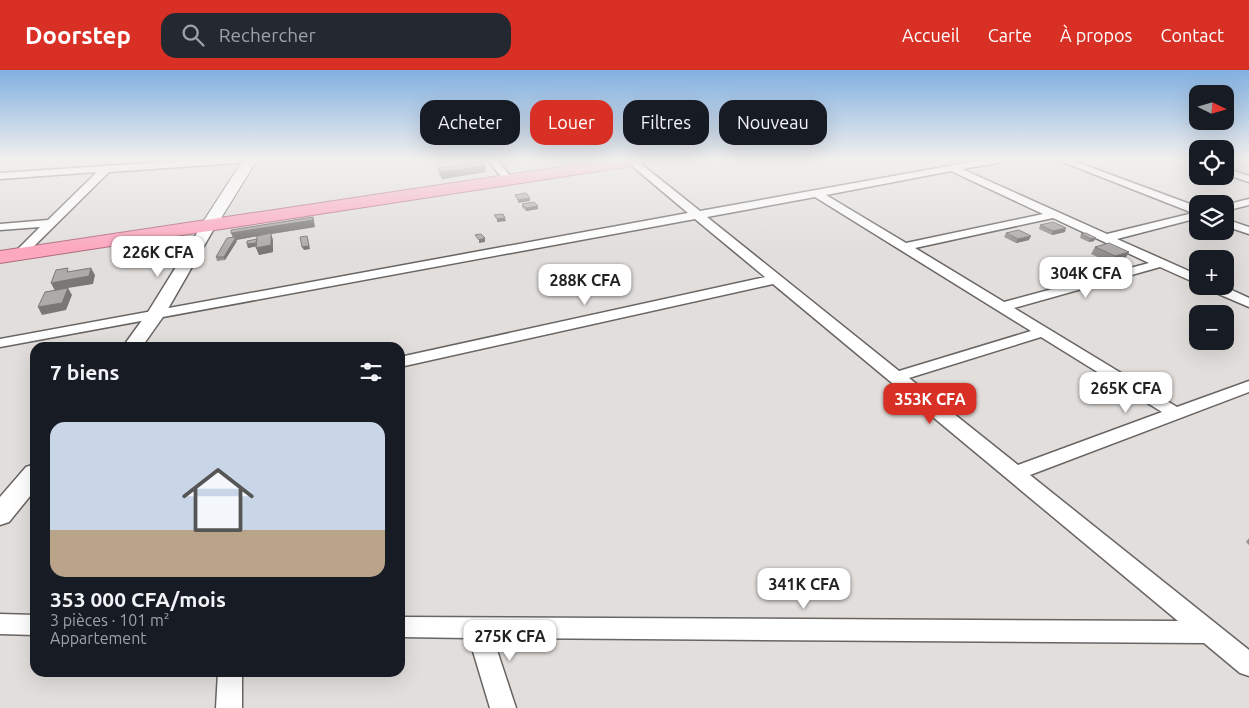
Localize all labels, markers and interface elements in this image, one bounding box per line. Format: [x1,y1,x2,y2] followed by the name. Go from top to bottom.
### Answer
[161,13,511,58] search box
[179,21,207,49] icon: search
[25,22,131,49] text: Doorstep
[219,24,316,46] text: Rechercher
[902,25,960,45] text: Accueil
[988,25,1032,45] text: Carte
[1060,25,1132,45] text: À propos
[1160,25,1224,45] text: Contact
[1189,85,1234,130] north arrow
[1189,85,1234,350] map controls
[420,100,520,145] chip: Acheter
[530,100,613,145] chip: Louer
[623,100,709,145] chip: Filtres
[719,100,827,145] chip: Nouveau
[1189,140,1234,185] button: locate
[1189,195,1234,240] button: layers
[106,236,210,278] pin: 226K CFA
[122,243,194,261] text: 226K CFA
[1189,250,1234,295] button: +
[1034,256,1138,299] pin: 304K CFA
[533,264,637,306] pin: 288K CFA
[1050,264,1122,282] text: 304K CFA
[549,271,621,289] text: 288K CFA
[1189,305,1234,350] button: −
[357,358,385,386] icon: filters
[50,360,120,384] text: 7 biens
[1074,372,1178,414] pin: 265K CFA
[1090,379,1162,397] text: 265K CFA
[878,382,982,425] pin: 353K CFA
[894,390,966,408] text: 353K CFA
[173,455,263,545] icon: home
[752,568,856,610] pin: 341K CFA
[768,575,840,593] text: 341K CFA
[50,587,226,611] text: 353 000 CFA/mois
[50,611,170,629] text: 3 pièces · 101 m²
[458,620,562,662] pin: 275K CFA
[474,627,546,645] text: 275K CFA
[50,629,147,647] text: Appartement

